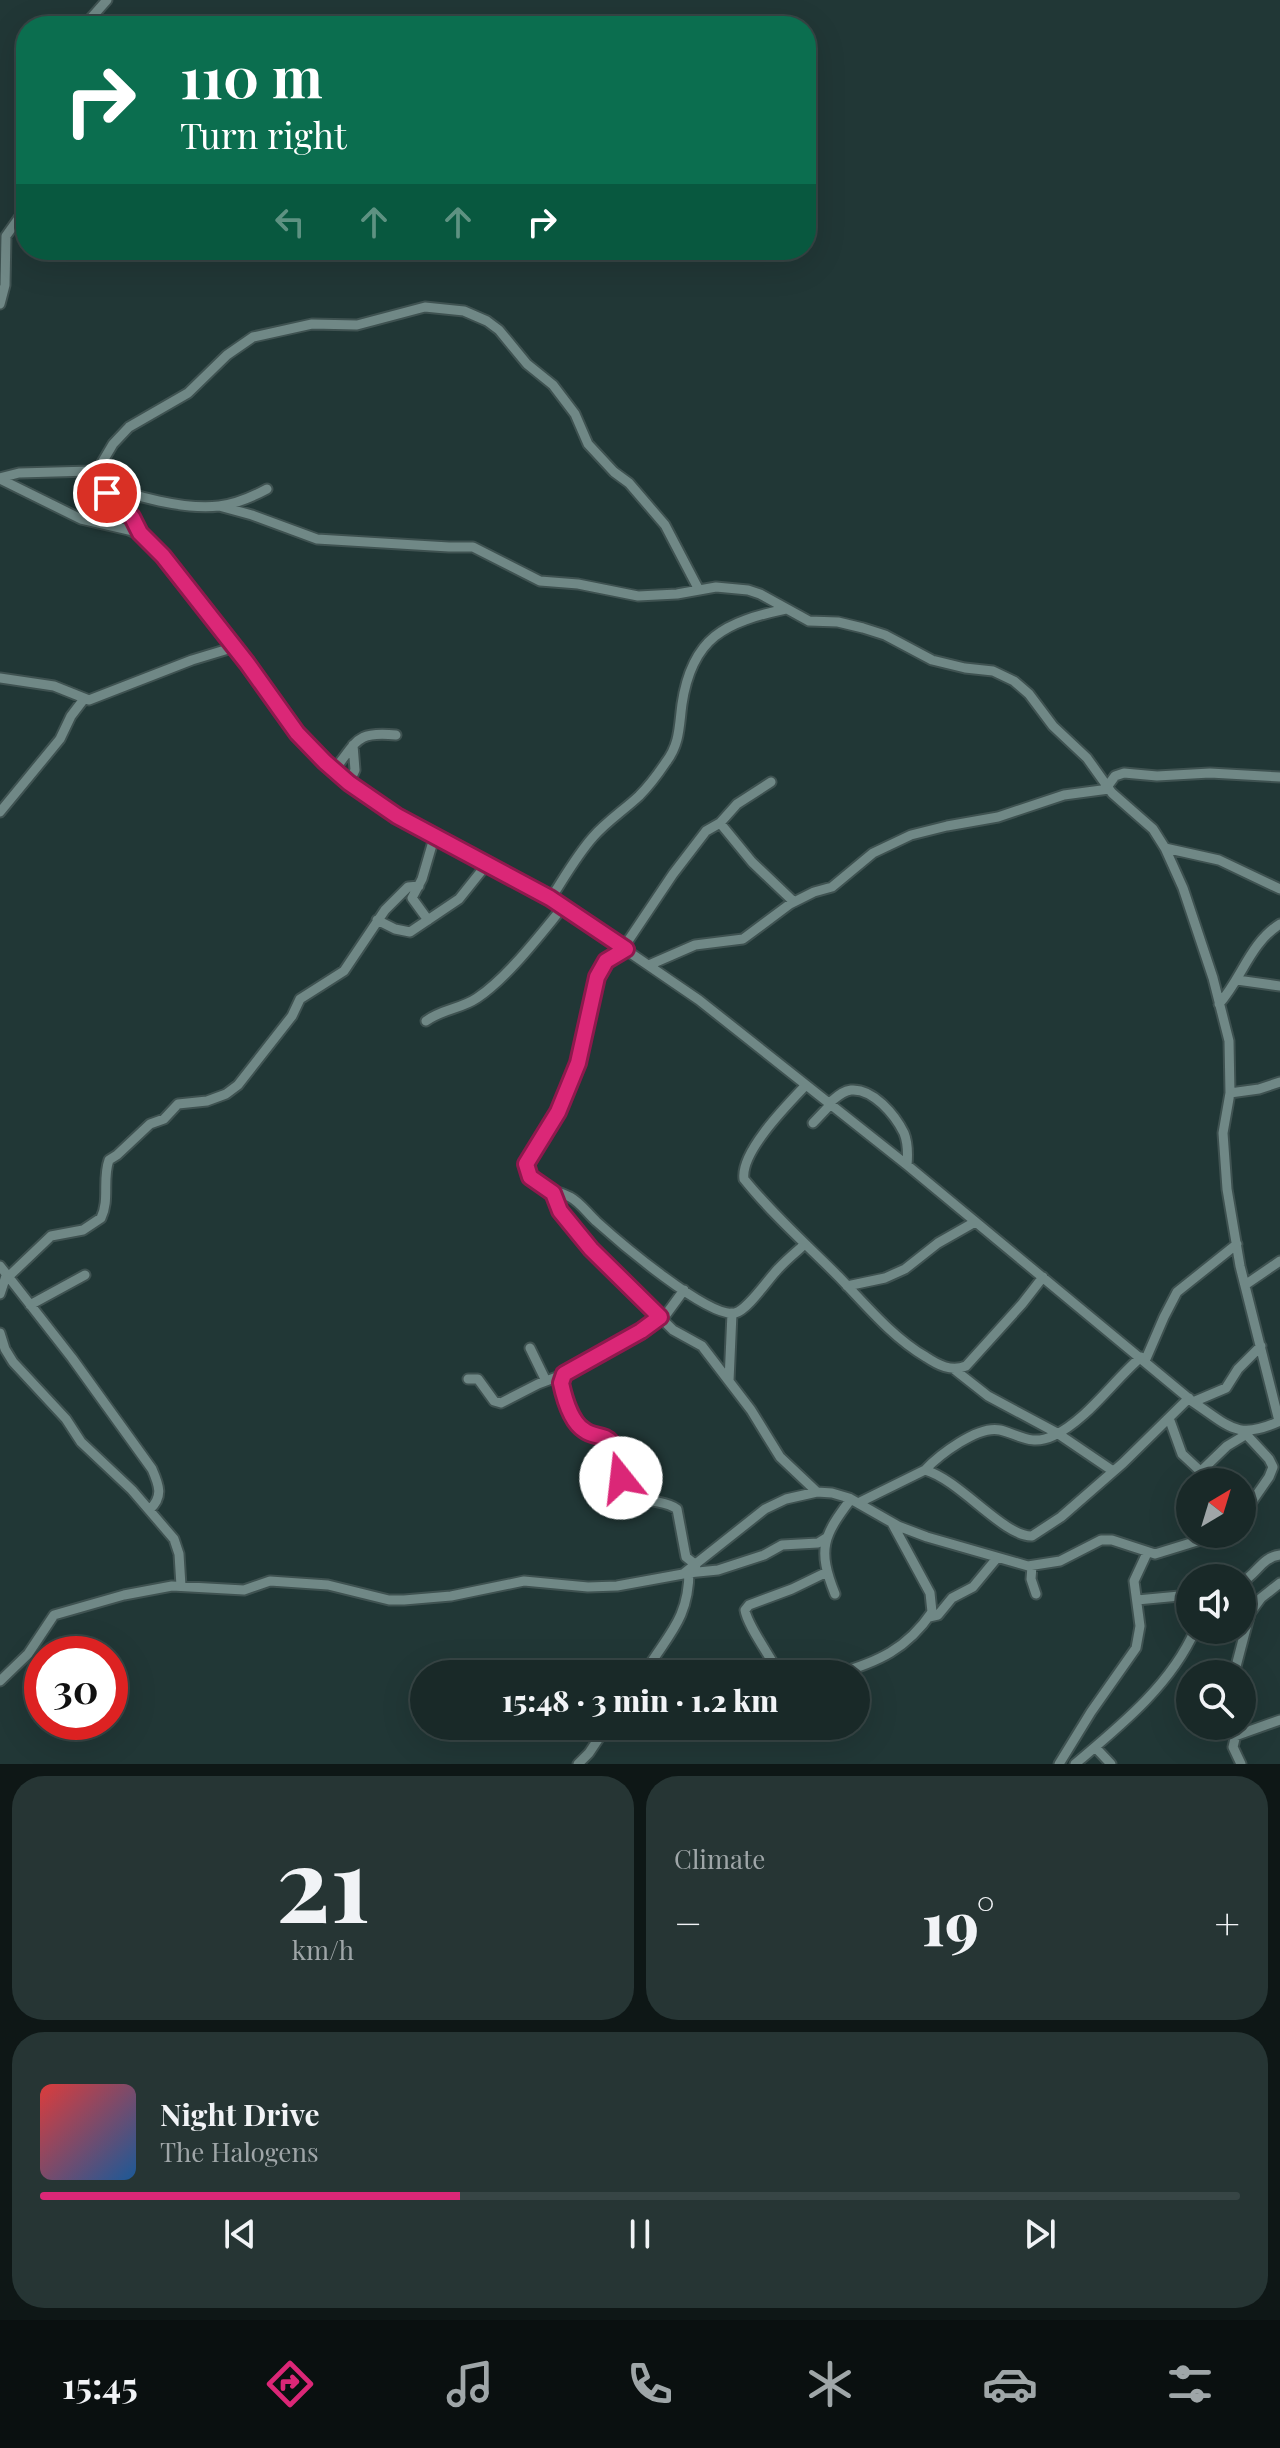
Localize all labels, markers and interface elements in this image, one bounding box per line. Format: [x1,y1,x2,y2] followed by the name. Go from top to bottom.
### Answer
[180,38,323,113] text: 110 m
[48,48,152,152] icon: right
[180,110,347,158] text: Turn right
[268,200,312,244] icon: left
[352,200,396,244] icon: ahead
[436,200,480,244] icon: ahead
[520,200,564,244] icon: right
[73,459,141,527] pin
[85,471,129,515] icon: arrive
[579,1436,663,1520] position arrow
[1176,1468,1256,1548] north arrow
[1176,1468,1256,1740] map controls
[1176,1564,1256,1644] button: sound
[24,1636,128,1740] speed limit sign: 30
[1176,1660,1256,1740] button: search
[502,1680,778,1720] text: 15:48 · 3 min · 1.2 km
[276,1810,370,1949] text: 21
[674,1841,765,1876] text: Climate
[922,1881,995,1961] text: 19°
[674,1892,702,1951] text: −
[1214,1892,1240,1951] text: +
[292,1932,354,1967] text: km/h
[160,2094,320,2134] text: Night Drive
[160,2134,319,2169] text: The Halogens
[218,2212,262,2256] icon: previous
[618,2212,662,2256] icon: pause
[1018,2212,1062,2256] icon: next
[262,2356,318,2412] icon: directions
[442,2356,498,2412] icon: music
[622,2356,678,2412] icon: phone
[802,2356,858,2412] icon: climate
[982,2356,1038,2412] icon: car
[1162,2356,1218,2412] icon: filters
[62,2360,138,2408] text: 15:45

